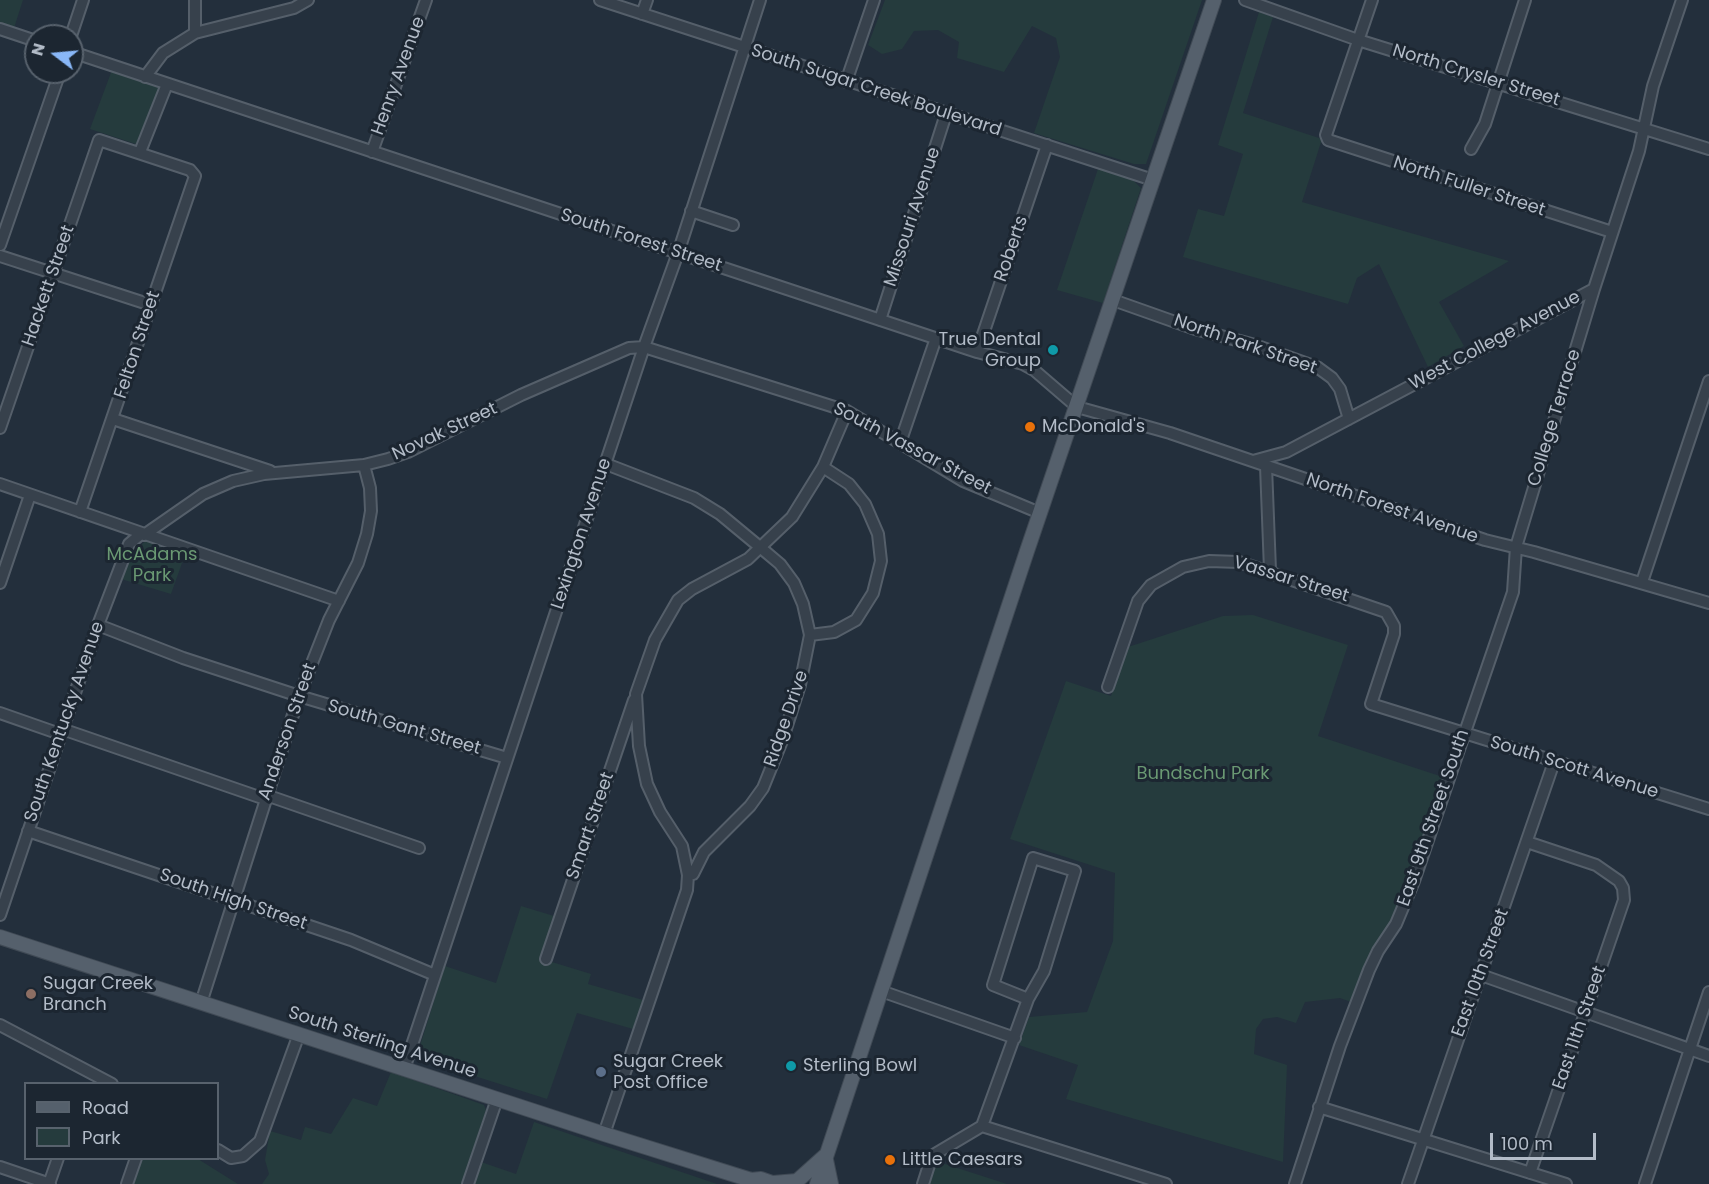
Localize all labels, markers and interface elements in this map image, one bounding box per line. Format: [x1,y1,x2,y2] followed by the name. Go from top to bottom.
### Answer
[368,14,430,138] street label: Henry Avenue
[24,24,84,84] north arrow
[25,40,51,58] text: N
[748,40,1004,142] street label: South Sugar Creek Boulevard
[1390,40,1562,112] street label: North Crysler Street
[880,145,946,289] street label: Missouri Avenue
[1390,152,1548,222] street label: North Fuller Street
[558,205,724,277] street label: South Forest Street
[991,213,1033,285] street label: Roberts
[18,223,80,349] street label: Hackett Street
[1406,287,1584,395] street label: West College Avenue
[110,289,166,401] street label: Felton Street
[1171,310,1319,380] street label: North Park Street
[939,329,1041,372] place label: True Dental Group
[1046,343,1060,357] marker: True Dental Group
[1524,347,1586,489] street label: College Terrace
[389,398,501,466] street label: Novak Street
[829,398,995,500] street label: South Vassar Street
[1042,416,1145,438] place label: McDonald's
[1023,420,1037,434] marker: McDonald's
[547,456,617,612] street label: Lexington Avenue
[1303,469,1481,549] street label: North Forest Avenue
[107,544,197,586] park label: McAdams Park
[1231,552,1351,608] street label: Vassar Street
[20,619,110,825] street label: South Kentucky Avenue
[254,661,322,803] street label: Anderson Street
[760,668,814,770] street label: Ridge Drive
[325,696,483,760] street label: South Gant Street
[1394,727,1474,909] street label: East 9th Street South
[1487,732,1661,804] street label: South Scott Avenue
[1137,763,1269,785] park label: Bundschu Park
[563,770,619,882] street label: Smart Street
[156,865,310,935] street label: South High Street
[1448,906,1514,1040] street label: East 10th Street
[1549,963,1611,1093] street label: East 11th Street
[43,973,153,1016] place label: Sugar Creek Branch
[24,987,38,1001] marker: Sugar Creek Branch
[285,1002,479,1084] street label: South Sterling Avenue
[613,1051,723,1094] place label: Sugar Creek Post Office
[803,1055,917,1077] place label: Sterling Bowl
[784,1059,798,1073] marker: Sterling Bowl
[594,1065,608,1079] marker: Sugar Creek Post Office
[24,1082,219,1160] legend
[82,1095,129,1120] text: Road
[1493,1121,1600,1159] scale bar
[82,1125,121,1150] text: Park
[1501,1131,1553,1156] text: 100 m
[902,1149,1023,1171] place label: Little Caesars
[883,1153,897,1167] marker: Little Caesars

